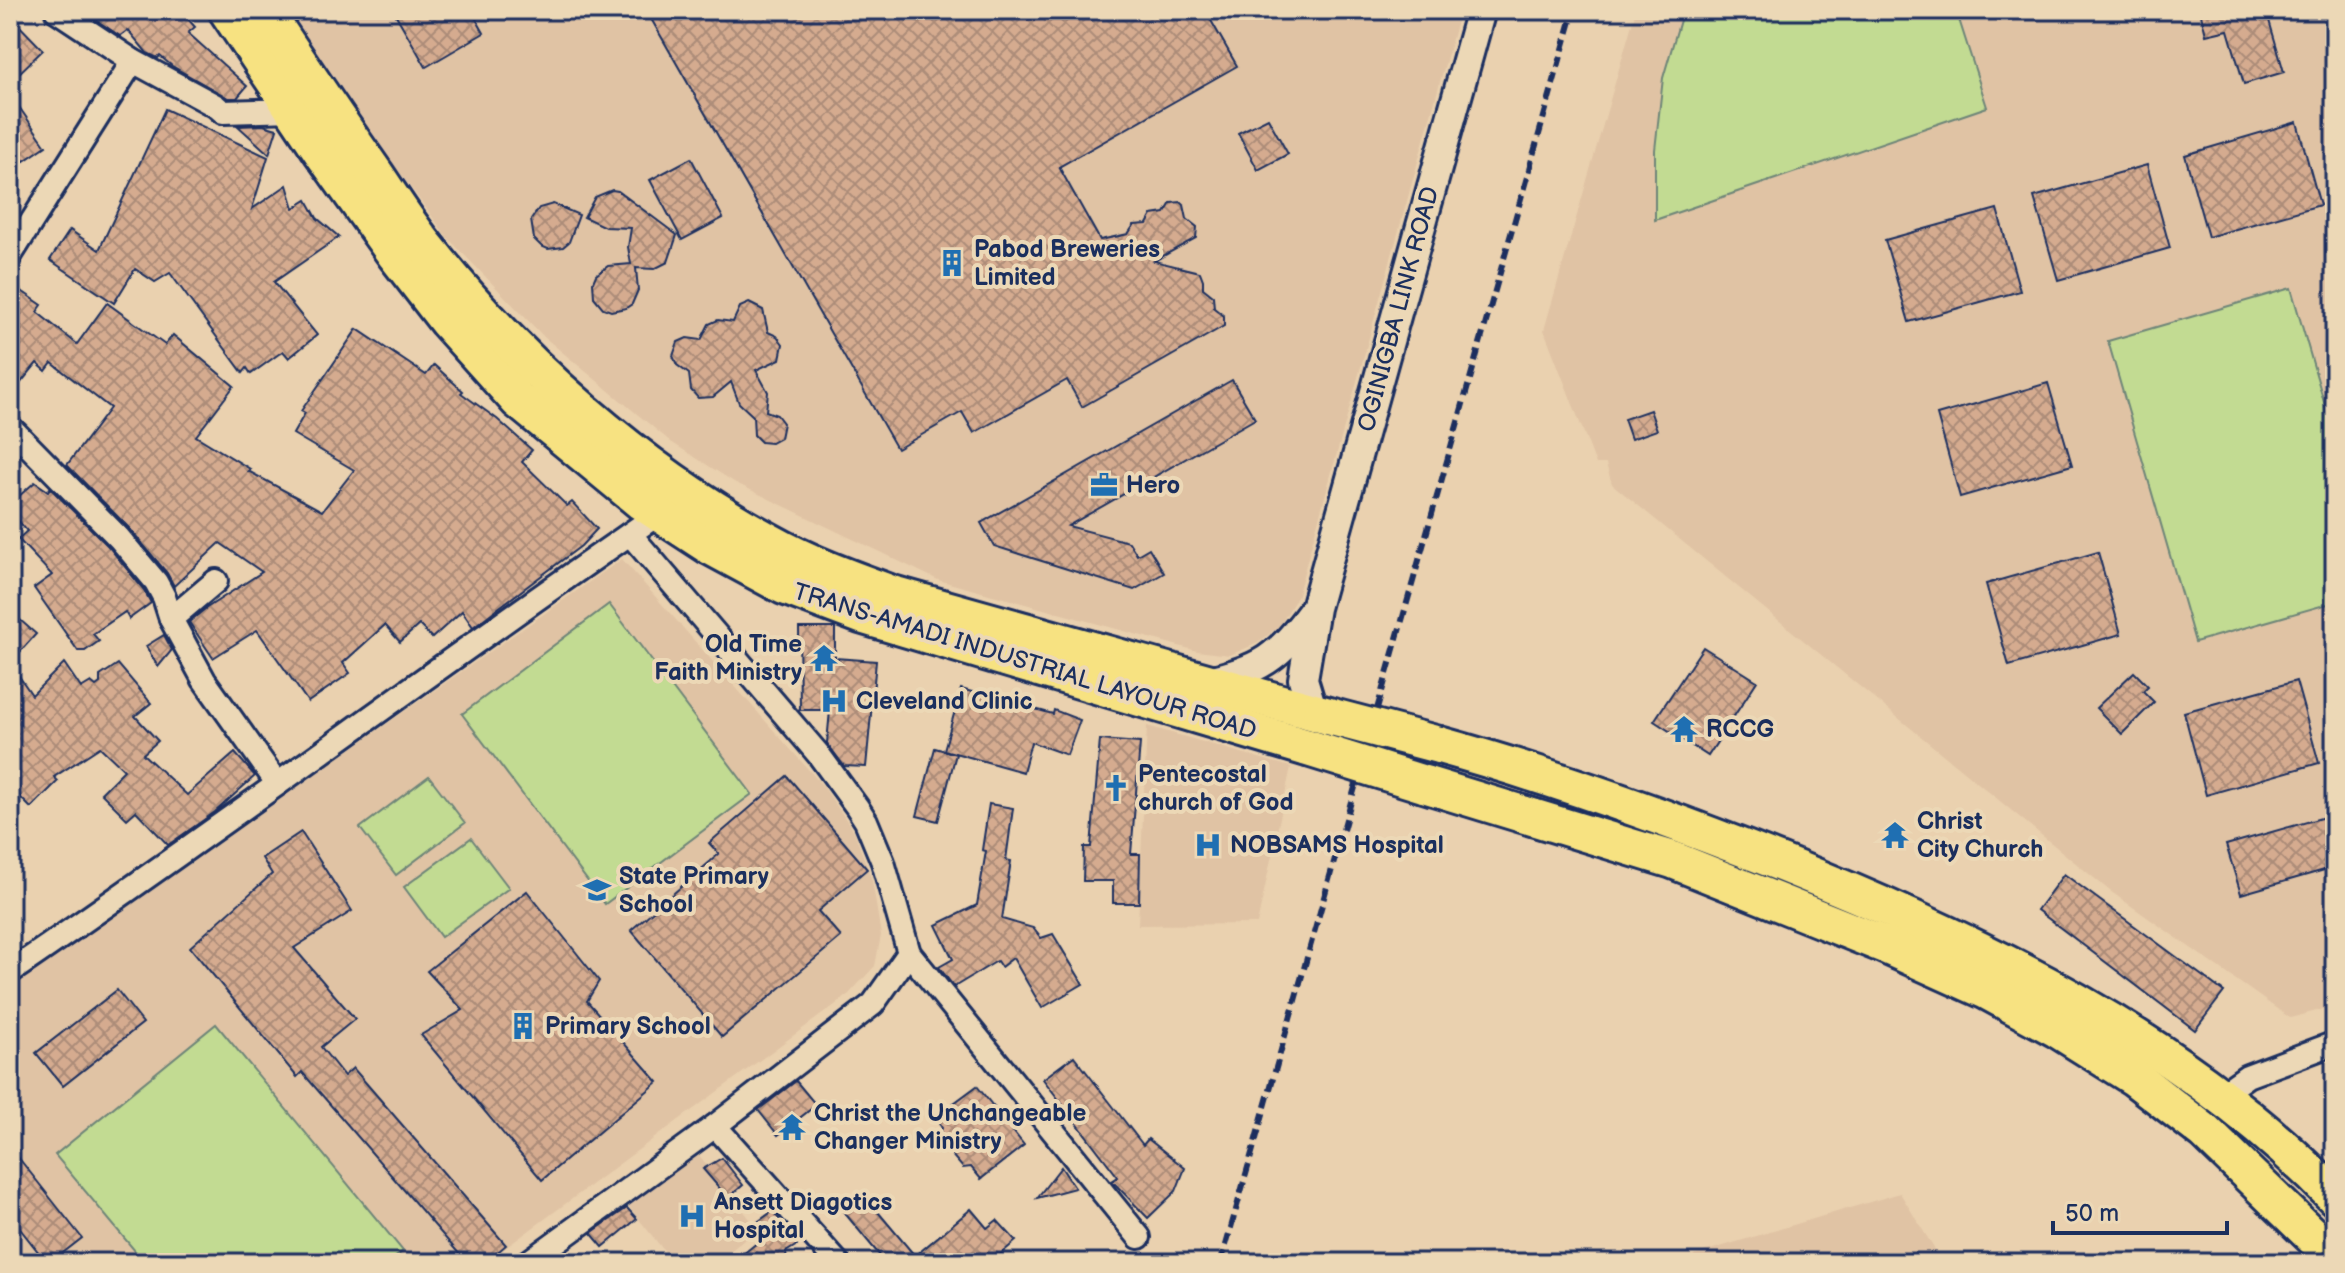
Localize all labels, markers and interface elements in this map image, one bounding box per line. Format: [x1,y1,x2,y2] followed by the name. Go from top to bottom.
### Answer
[1352,183,1445,435] street label: OGINIGBA LINK ROAD
[974,235,1160,292] place label: Pabod Breweries Limited
[937,248,967,278] building icon: Pabod Breweries Limited
[1089,470,1119,500] office icon: Hero
[1126,471,1180,500] place label: Hero
[790,577,1260,746] street label: TRANS-AMADI INDUSTRIAL LAYOUR ROAD
[654,630,802,687] place label: Old Time Faith Ministry
[809,643,839,673] temple icon: Old Time Faith Ministry
[819,686,849,716] hospital icon: Cleveland Clinic
[856,687,1033,716] place label: Cleveland Clinic
[1669,714,1699,744] temple icon: RCCG
[1706,715,1774,744] place label: RCCG
[1138,760,1294,817] place label: Pentecostal church of God
[1101,773,1131,803] church icon: Pentecostal church of God
[1917,807,2043,864] place label: Christ City Church
[1880,820,1910,850] temple icon: Christ City Church
[1193,830,1223,860] hospital icon: NOBSAMS Hospital
[1230,831,1444,860] place label: NOBSAMS Hospital
[619,862,769,919] place label: State Primary School
[582,875,612,905] school or university icon: State Primary School
[508,1011,538,1041] building icon: Primary School
[545,1012,711,1041] place label: Primary School
[814,1099,1087,1156] place label: Christ the Unchangeable Changer Ministry
[777,1112,807,1142] temple icon: Christ the Unchangeable Changer Ministry
[2053,1185,2227,1235] scale bar
[713,1188,892,1245] place label: Ansett Diagotics Hospital
[2065,1199,2119,1228] text: 50 m
[677,1201,707,1231] hospital icon: Ansett Diagotics Hospital

